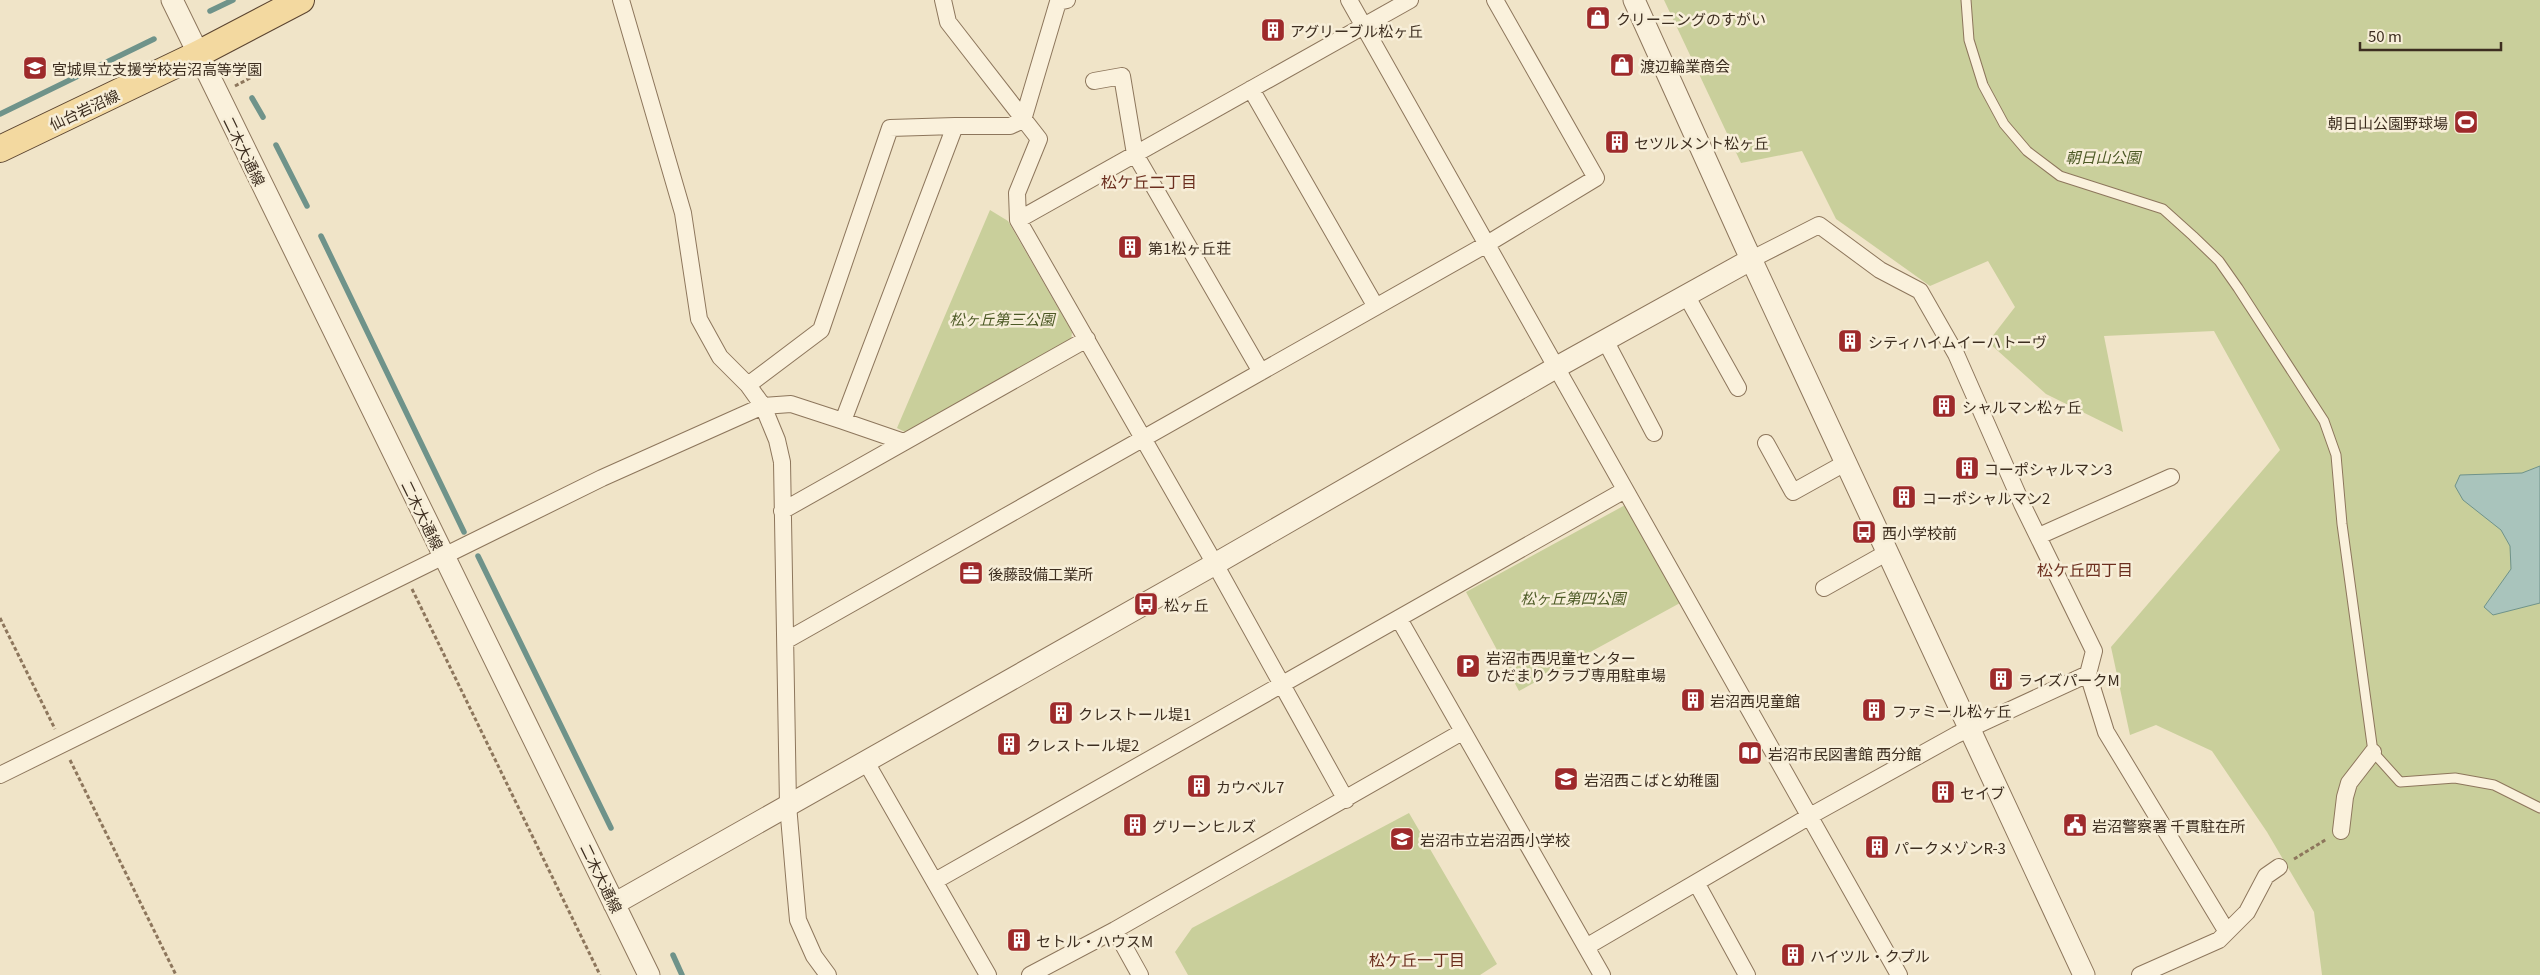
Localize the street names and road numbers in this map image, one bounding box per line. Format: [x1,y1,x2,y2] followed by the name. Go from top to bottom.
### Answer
[46,84,122,134] street label: 仙台岩沼線
[219,113,271,189] street label: 二木大通線
[397,477,449,553] street label: 二木大通線
[576,840,628,916] street label: 二木大通線

